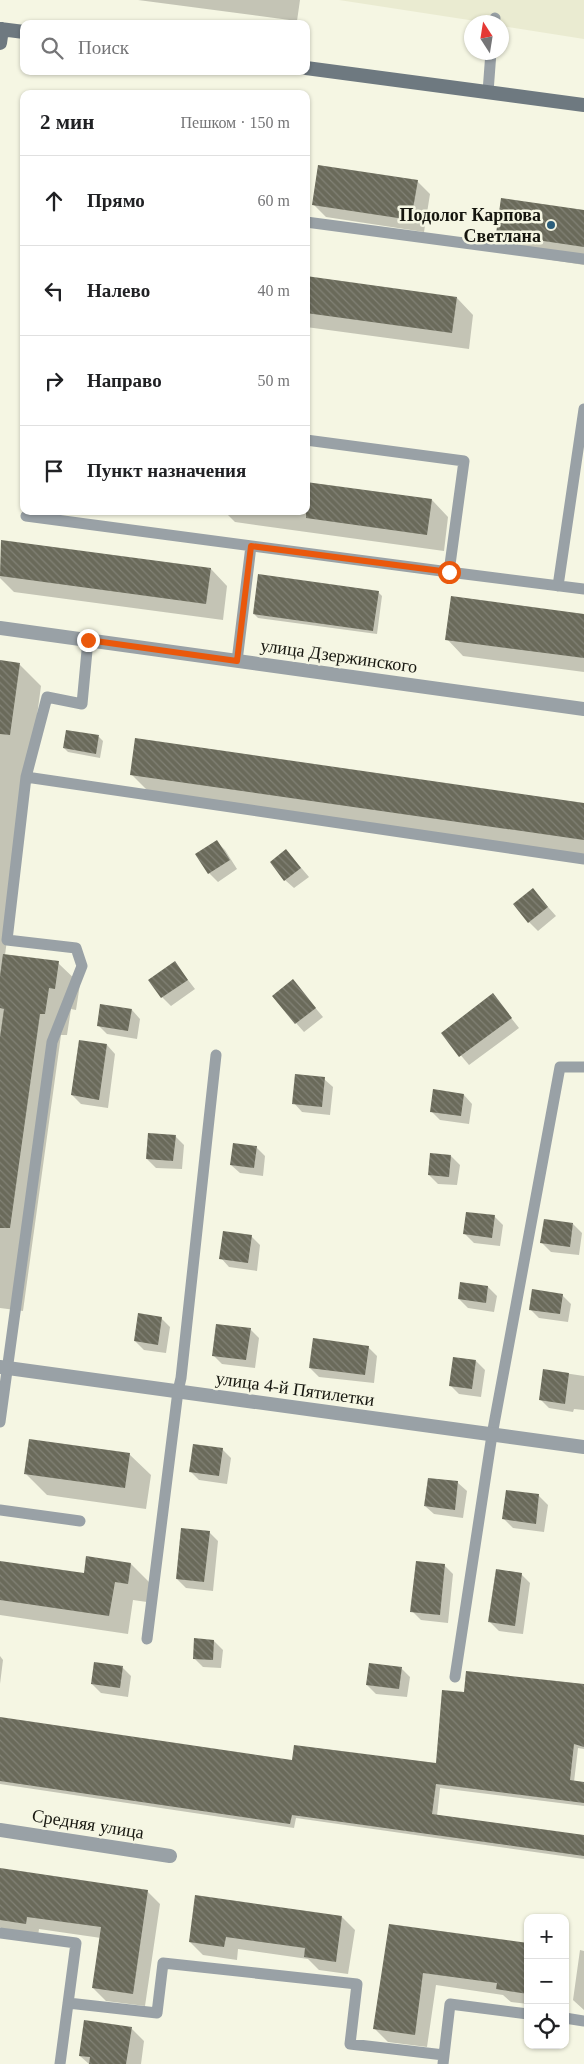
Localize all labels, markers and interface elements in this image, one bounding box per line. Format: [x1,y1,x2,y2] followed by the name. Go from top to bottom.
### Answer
[464,15,509,60] north arrow
[20,20,310,75] search box
[38,34,66,62] icon: search
[78,37,129,58] text: Поиск
[40,110,94,134] text: 2 мин
[180,114,290,131] text: Пешком · 150 m
[40,187,68,215] icon: ahead
[87,190,145,211] text: Прямо
[258,192,290,209] text: 60 m
[399,205,541,246] place label: Подолог Карпова Светлана
[545,219,557,231] marker: Подолог Карпова Светлана
[40,277,68,305] icon: left
[87,280,150,301] text: Налево
[258,282,290,299] text: 40 m
[40,367,68,395] icon: right
[87,370,162,391] text: Направо
[258,372,290,389] text: 50 m
[40,457,68,485] icon: arrive
[87,460,246,481] text: Пункт назначения
[438,561,461,584] route start
[77,629,100,652] route end
[259,635,419,677] street label: улица Дзержинского
[214,1368,376,1410] street label: улица 4-й Пятилетки
[31,1805,145,1843] street label: Средняя улица
[524,1914,569,2049] map controls
[524,1914,569,1959] button: +
[524,1959,569,2004] button: −
[524,2004,569,2049] button: locate

